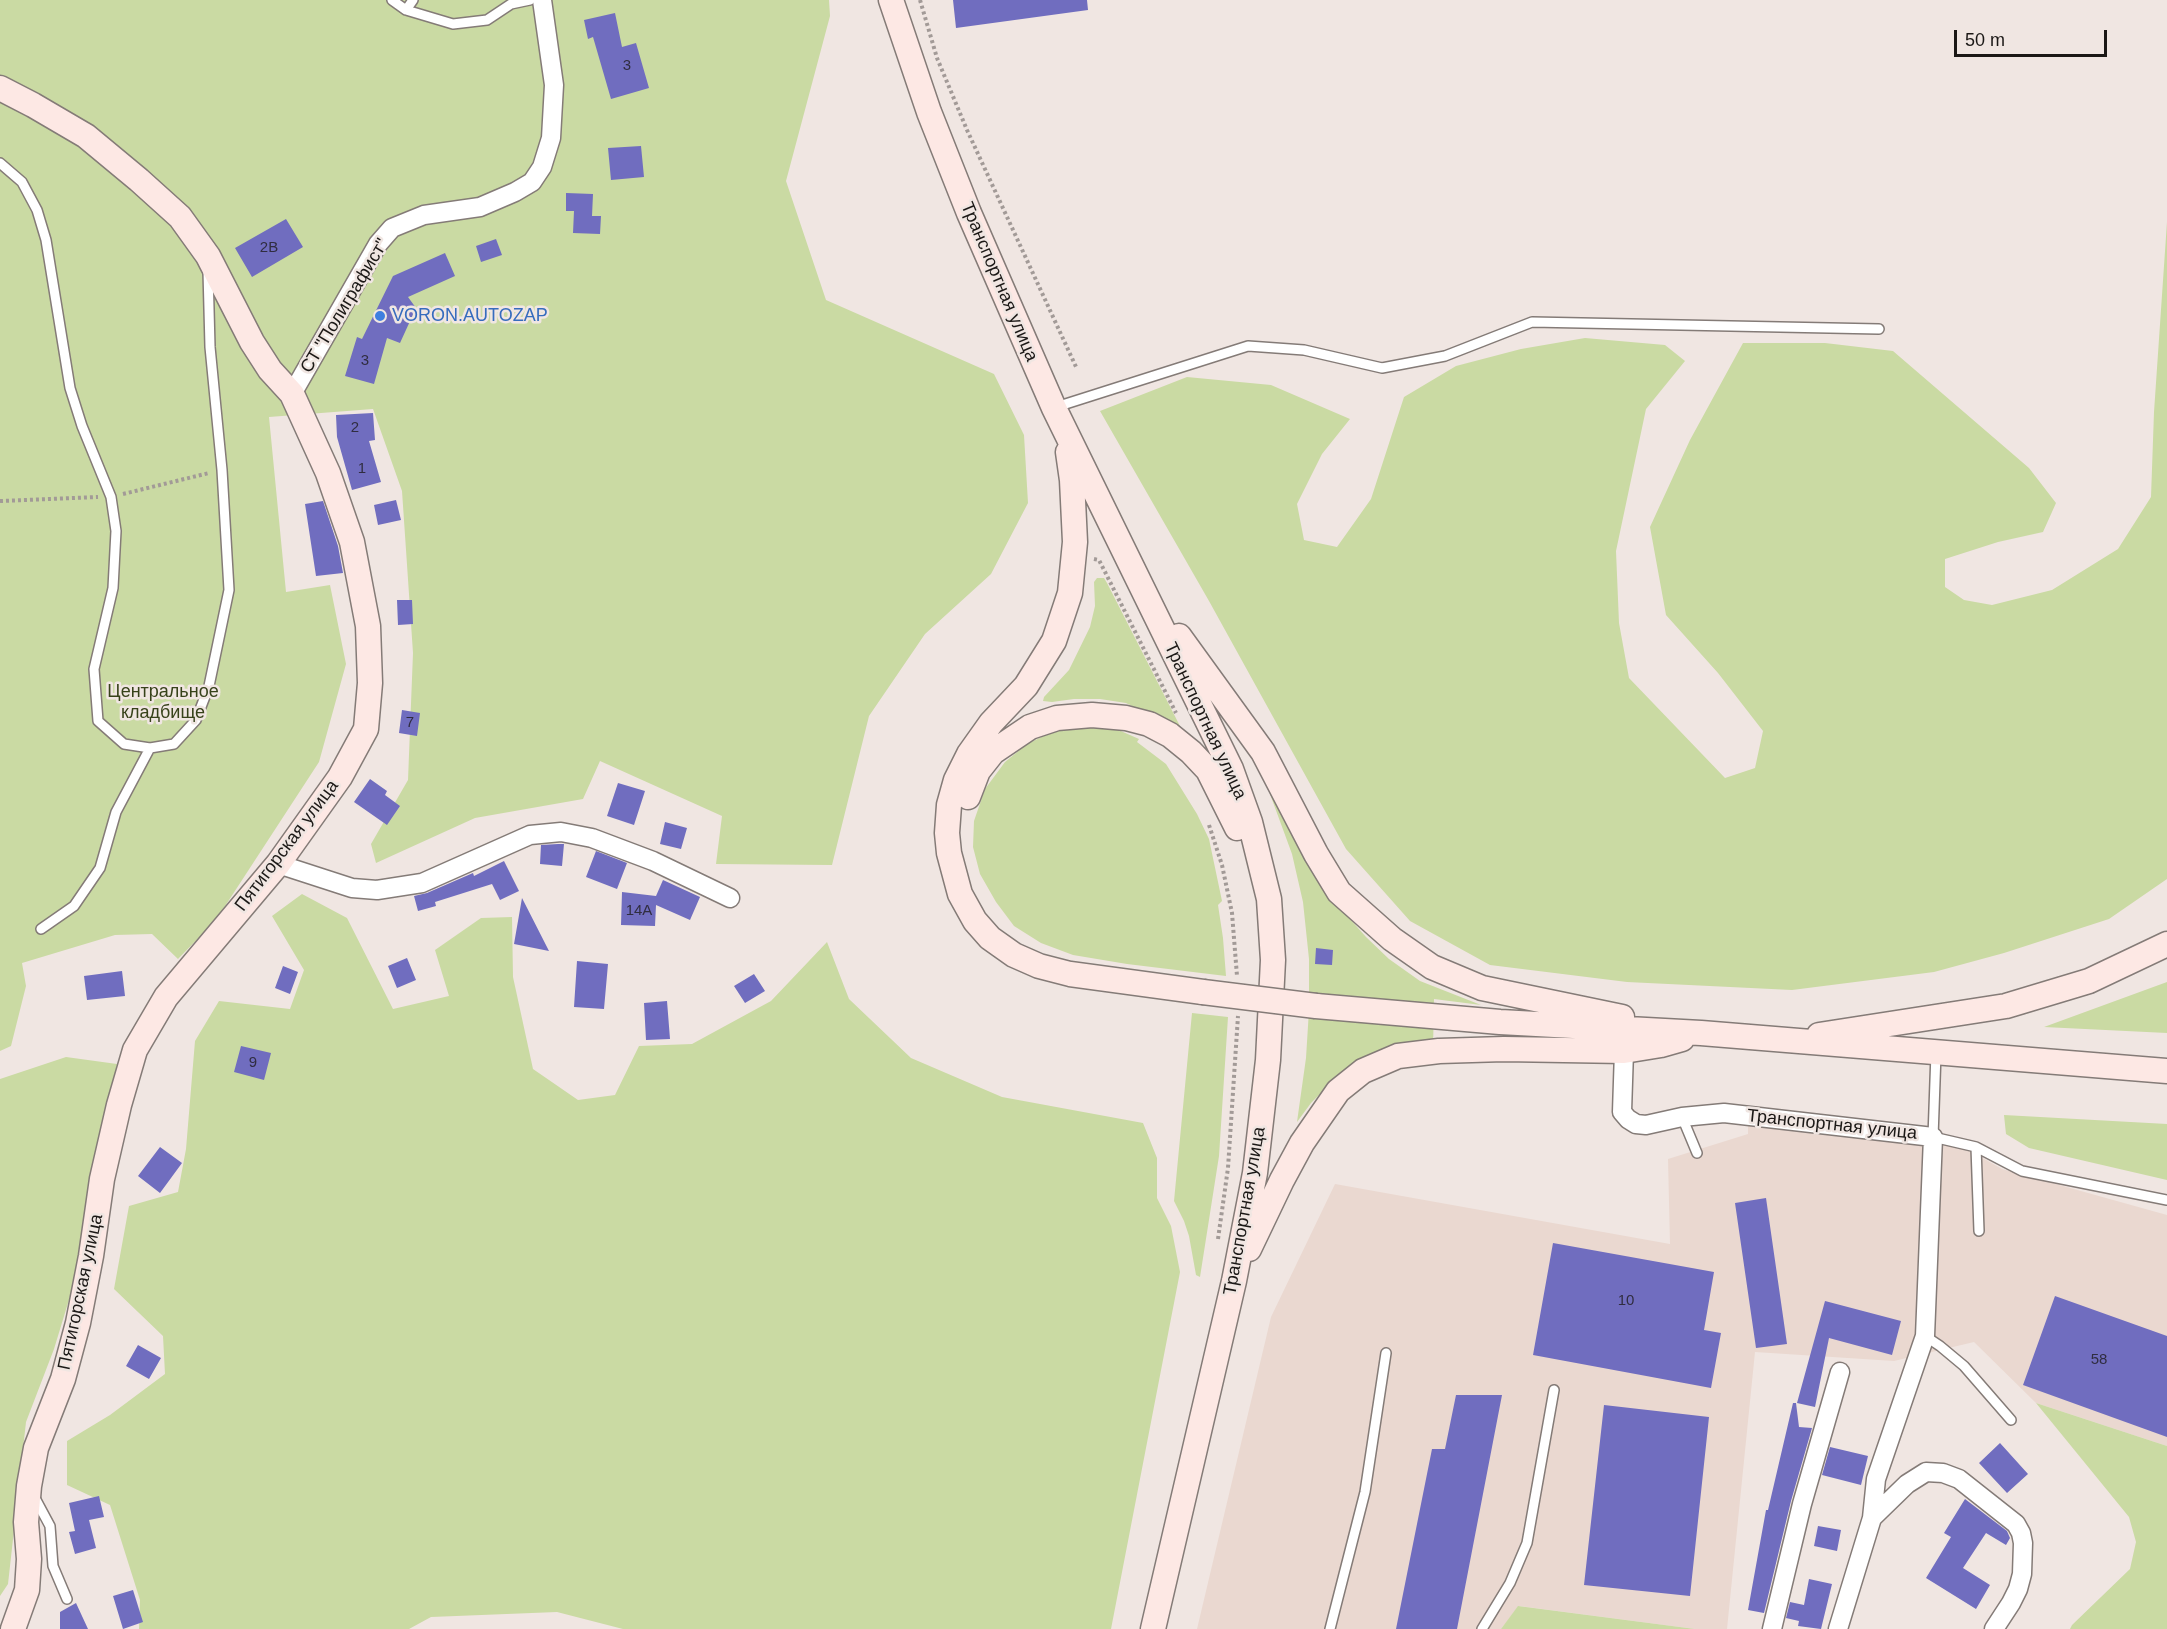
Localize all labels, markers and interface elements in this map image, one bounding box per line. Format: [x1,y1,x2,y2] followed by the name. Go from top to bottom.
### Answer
[1957,18,2110,56] scale bar
[1965,30,2005,50] text: 50 m
[623,57,631,75] house number: 3
[956,199,1042,365] street label: Транспортная улица
[296,235,394,377] street label: СТ "Полиграфист"
[260,239,278,257] house number: 2В
[392,305,548,327] place label: VORON.AUTOZAP
[373,309,387,323] marker: VORON.AUTOZAP
[361,352,369,370] house number: 3
[351,419,359,437] house number: 2
[358,460,366,478] house number: 1
[1159,639,1251,803] street label: Транспортная улица
[107,681,219,724] park label: Центральное кладбище
[406,714,414,732] house number: 7
[231,776,343,916] street label: Пятигорская улица
[626,902,652,920] house number: 14А
[249,1054,257,1072] house number: 9
[1746,1105,1918,1145] street label: Транспортная улица
[1220,1125,1270,1297] street label: Транспортная улица
[54,1212,108,1372] street label: Пятигорская улица
[1618,1292,1634,1310] house number: 10
[2091,1351,2107,1369] house number: 58

